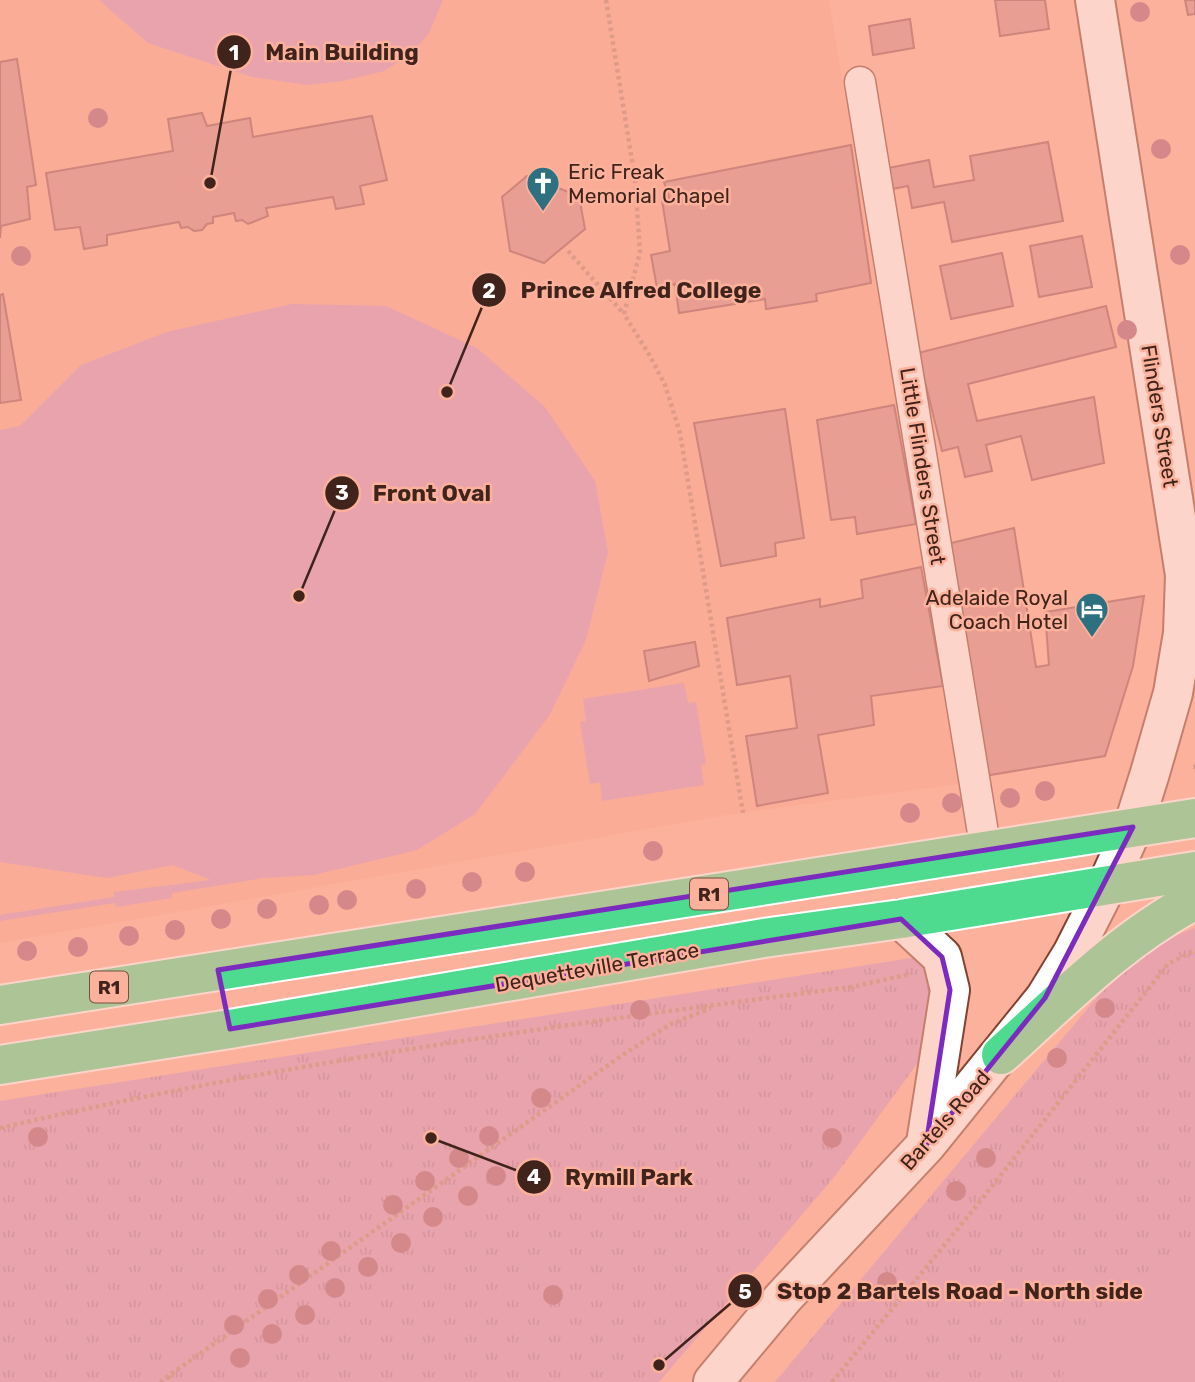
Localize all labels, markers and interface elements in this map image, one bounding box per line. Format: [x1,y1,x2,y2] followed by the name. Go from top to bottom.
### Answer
[216,30,433,74] callout: Main Building
[265,38,419,66] text: Main Building
[229,40,239,65] text: 1
[568,159,730,208] place label: Eric Freak Memorial Chapel
[524,164,562,213] church icon: Eric Freak Memorial Chapel
[471,268,776,312] callout: Prince Alfred College
[521,276,761,304] text: Prince Alfred College
[482,278,496,303] text: 2
[1136,343,1184,489] street label: Flinders Street
[895,366,951,566] street label: Little Flinders Street
[324,471,505,515] callout: Front Oval
[373,479,491,507] text: Front Oval
[335,480,349,505] text: 3
[925,585,1068,634] place label: Adelaide Royal Coach Hotel
[1073,590,1111,639] hotel icon: Adelaide Royal Coach Hotel
[690,878,728,909] road number: R1
[493,937,701,997] street label: Dequetteville Terrace
[90,972,128,1002] road number: R1
[895,1065,995,1175] street label: Bartels Road
[516,1155,707,1199] callout: Rymill Park
[565,1163,694,1191] text: Rymill Park
[527,1164,541,1189] text: 4
[728,1269,1157,1313] callout: Stop 2 Bartels Road - North side
[777,1277,1143,1305] text: Stop 2 Bartels Road - North side
[738,1279,752,1304] text: 5

